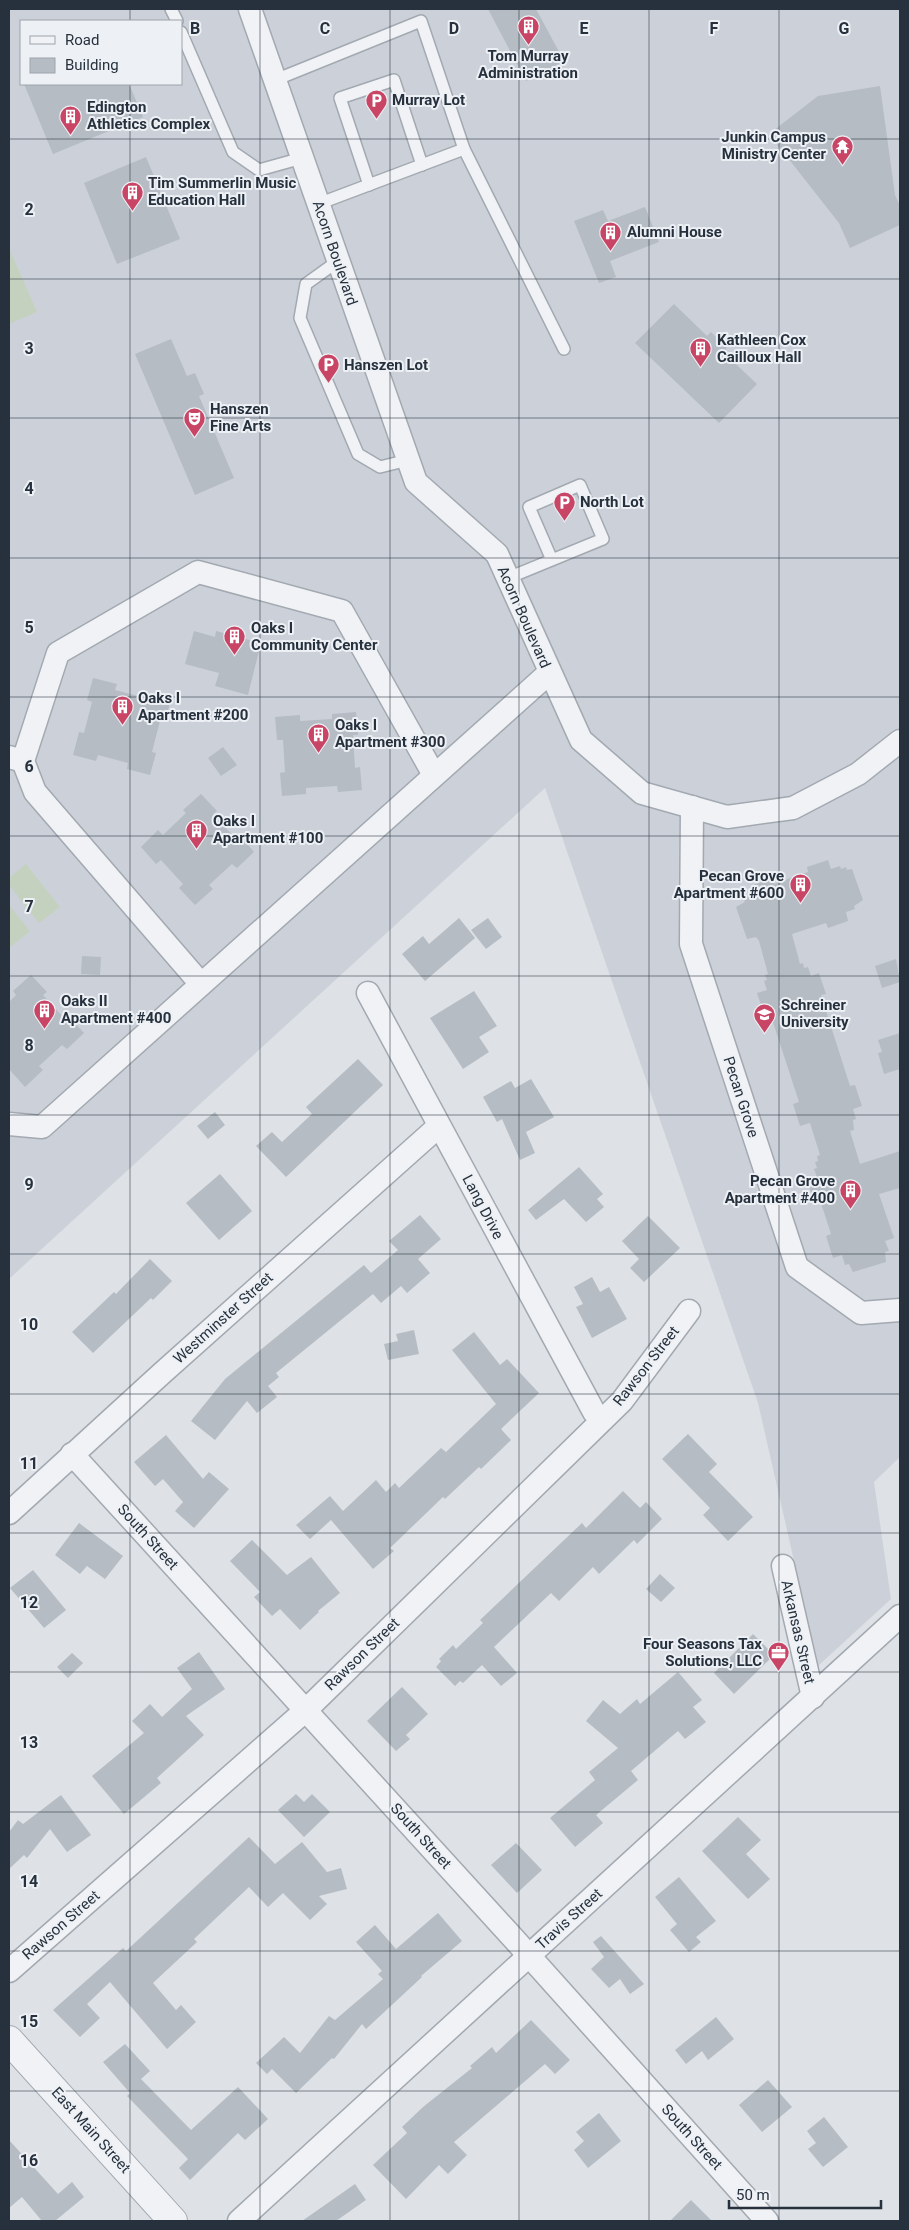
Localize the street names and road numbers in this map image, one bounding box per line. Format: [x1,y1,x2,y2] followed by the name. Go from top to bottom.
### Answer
[309,198,361,308] street label: Acorn Boulevard
[493,563,555,671] street label: Acorn Boulevard
[719,1054,763,1140] street label: Pecan Grove
[459,1172,507,1242] street label: Lang Drive
[170,1269,277,1367] street label: Westminster Street
[609,1322,683,1410] street label: Rawson Street
[114,1500,182,1574] street label: South Street
[777,1578,819,1686] street label: Arkansas Street
[321,1614,403,1694] street label: Rawson Street
[387,1799,455,1873] street label: South Street
[532,1884,606,1954] street label: Travis Street
[19,1886,103,1963] street label: Rawson Street
[48,2083,134,2177] street label: East Main Street
[658,2100,726,2174] street label: South Street

